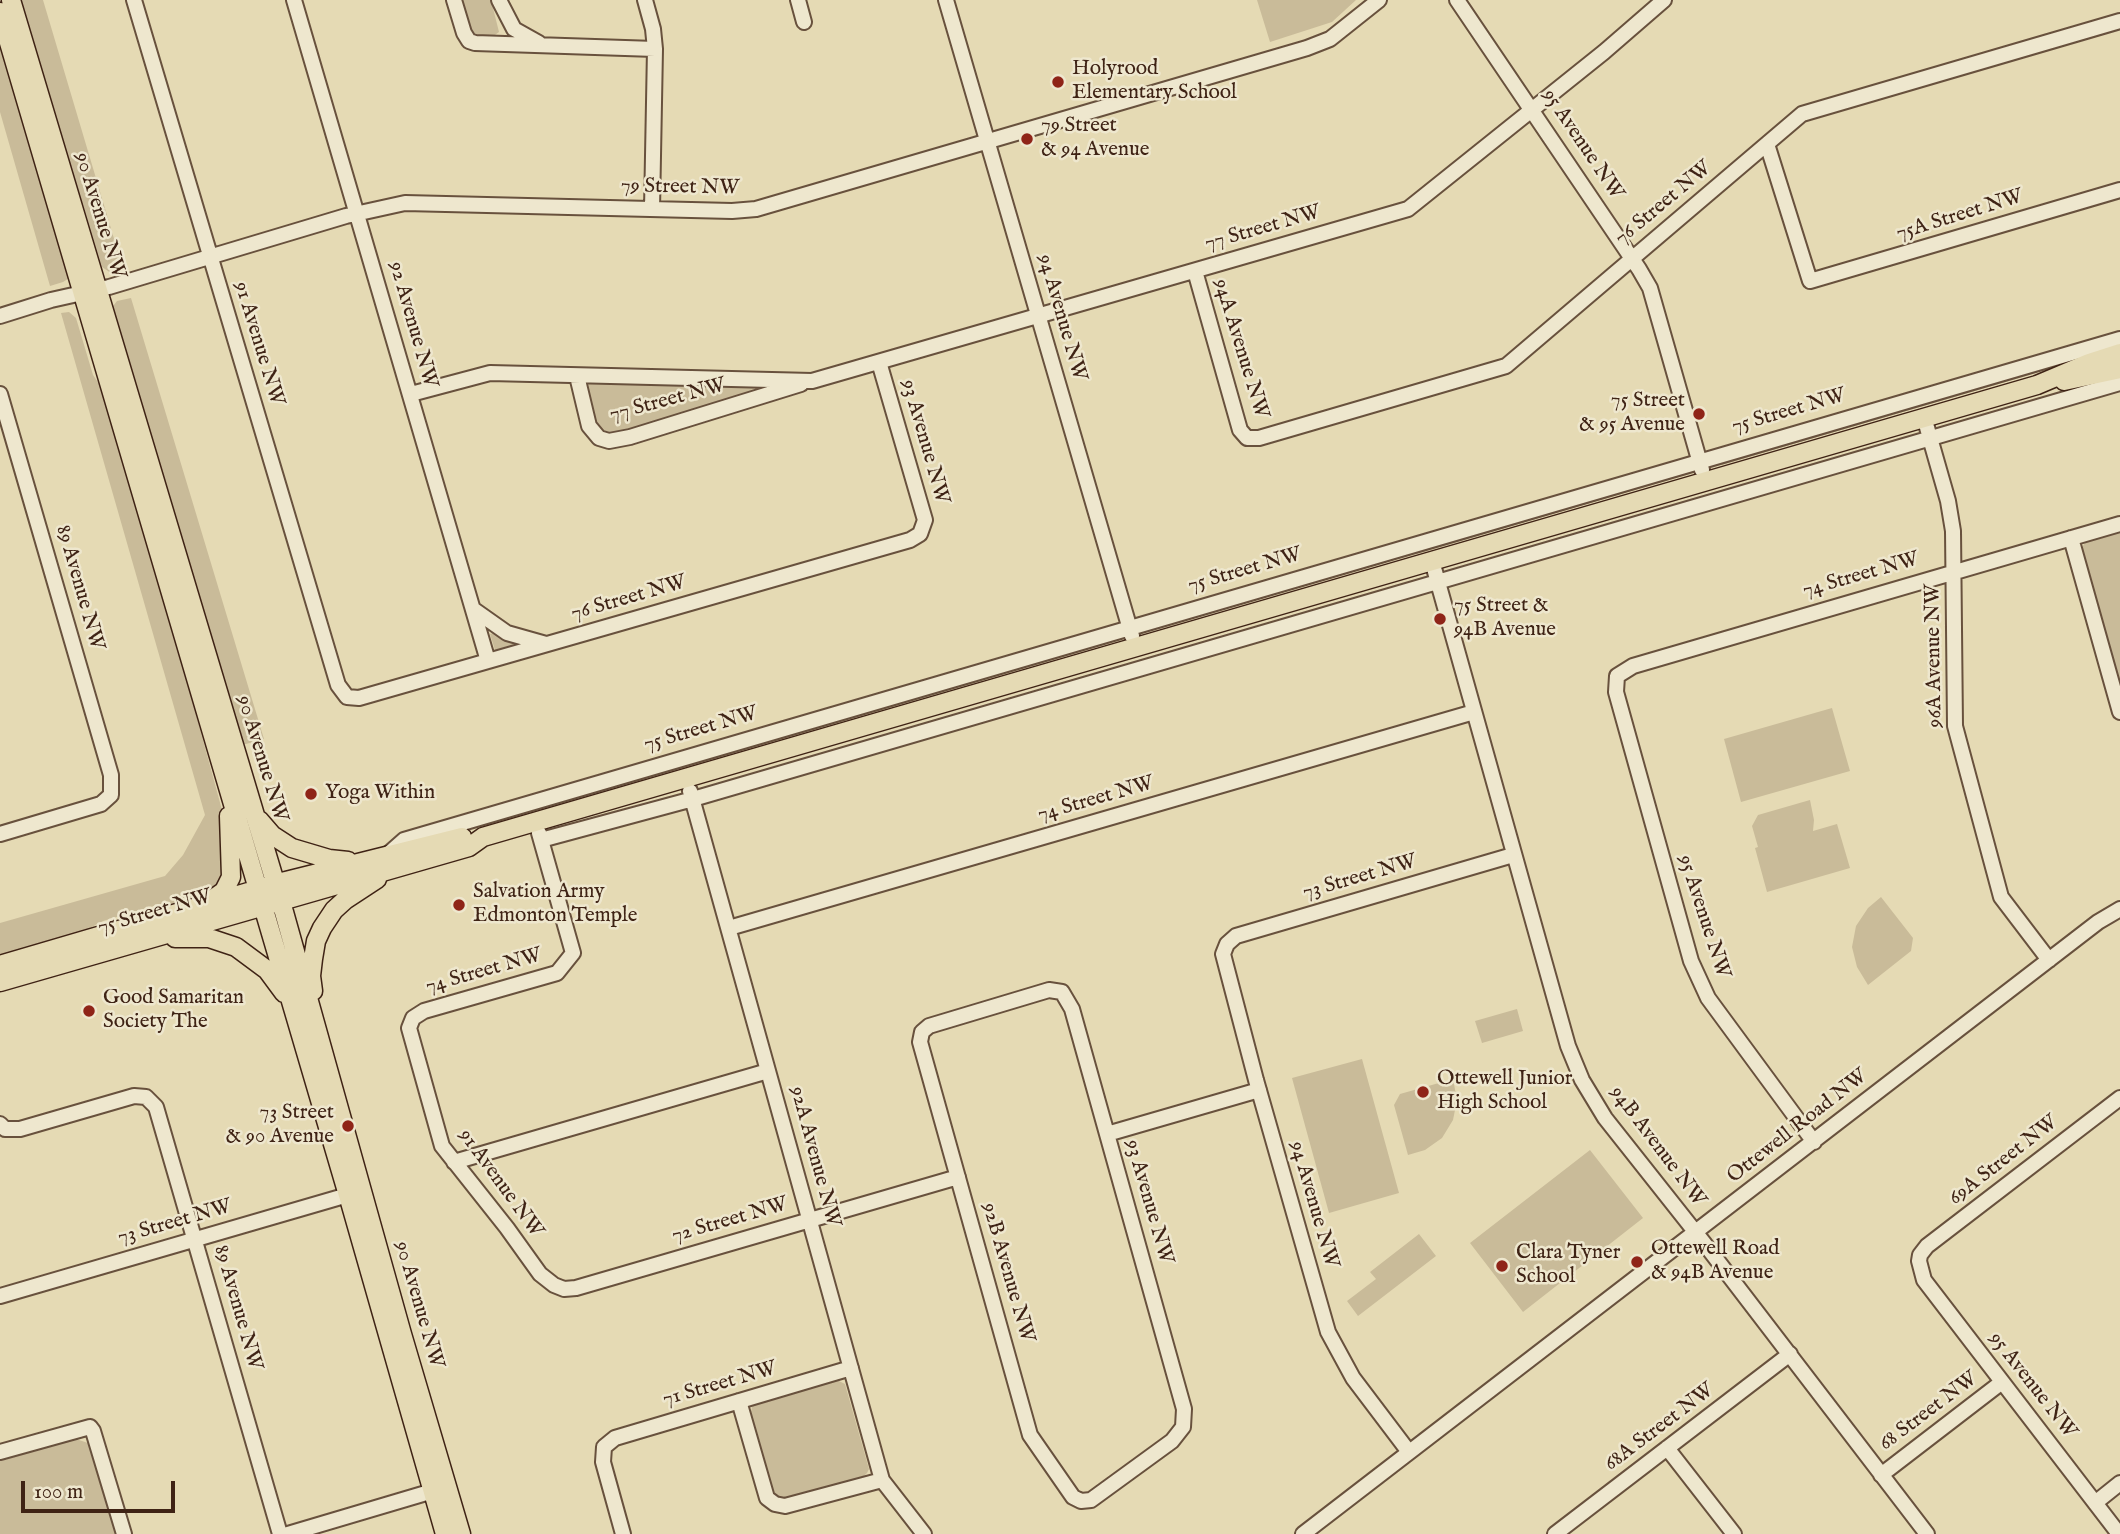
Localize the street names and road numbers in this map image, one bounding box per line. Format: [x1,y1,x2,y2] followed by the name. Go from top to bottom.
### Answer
[1536,85,1628,205] street label: 95 Avenue NW
[68,150,130,282] street label: 90 Avenue NW
[1611,156,1717,252] street label: 76 Street NW
[621,174,739,202] street label: 79 Street NW
[1894,185,2026,247] street label: 75A Street NW
[1202,200,1324,258] street label: 77 Street NW
[1031,252,1091,384] street label: 94 Avenue NW
[382,259,442,391] street label: 92 Avenue NW
[1207,276,1273,422] street label: 94A Avenue NW
[227,279,289,409] street label: 91 Avenue NW
[607,373,729,429] street label: 77 Street NW
[894,377,954,507] street label: 93 Avenue NW
[1729,384,1849,440] street label: 75 Street NW
[49,523,109,653] street label: 89 Avenue NW
[1185,543,1305,599] street label: 75 Street NW
[1800,547,1922,605] street label: 74 Street NW
[569,571,689,627] street label: 76 Street NW
[1921,584,1949,728] street label: 96A Avenue NW
[230,693,292,825] street label: 90 Avenue NW
[641,702,761,758] street label: 75 Street NW
[1035,771,1157,829] street label: 74 Street NW
[1300,850,1420,906] street label: 73 Street NW
[1671,852,1735,982] street label: 95 Avenue NW
[95,885,215,941] street label: 75 Street NW
[423,943,545,1001] street label: 74 Street NW
[1723,1064,1873,1190] street label: Ottewell Road NW
[1603,1082,1711,1212] street label: 94B Avenue NW
[783,1084,845,1230] street label: 92A Avenue NW
[1944,1111,2064,1211] street label: 69A Street NW
[452,1125,548,1243] street label: 91 Avenue NW
[1118,1137,1178,1267] street label: 93 Avenue NW
[1283,1139,1343,1271] street label: 94 Avenue NW
[669,1192,791,1250] street label: 72 Street NW
[115,1195,235,1251] street label: 73 Street NW
[975,1200,1039,1346] street label: 92B Avenue NW
[388,1239,448,1371] street label: 90 Avenue NW
[207,1243,267,1373] street label: 89 Avenue NW
[1983,1328,2081,1444] street label: 95 Avenue NW
[660,1357,780,1413] street label: 71 Street NW
[1875,1367,1983,1457] street label: 68 Street NW
[1600,1379,1720,1477] street label: 68A Street NW

